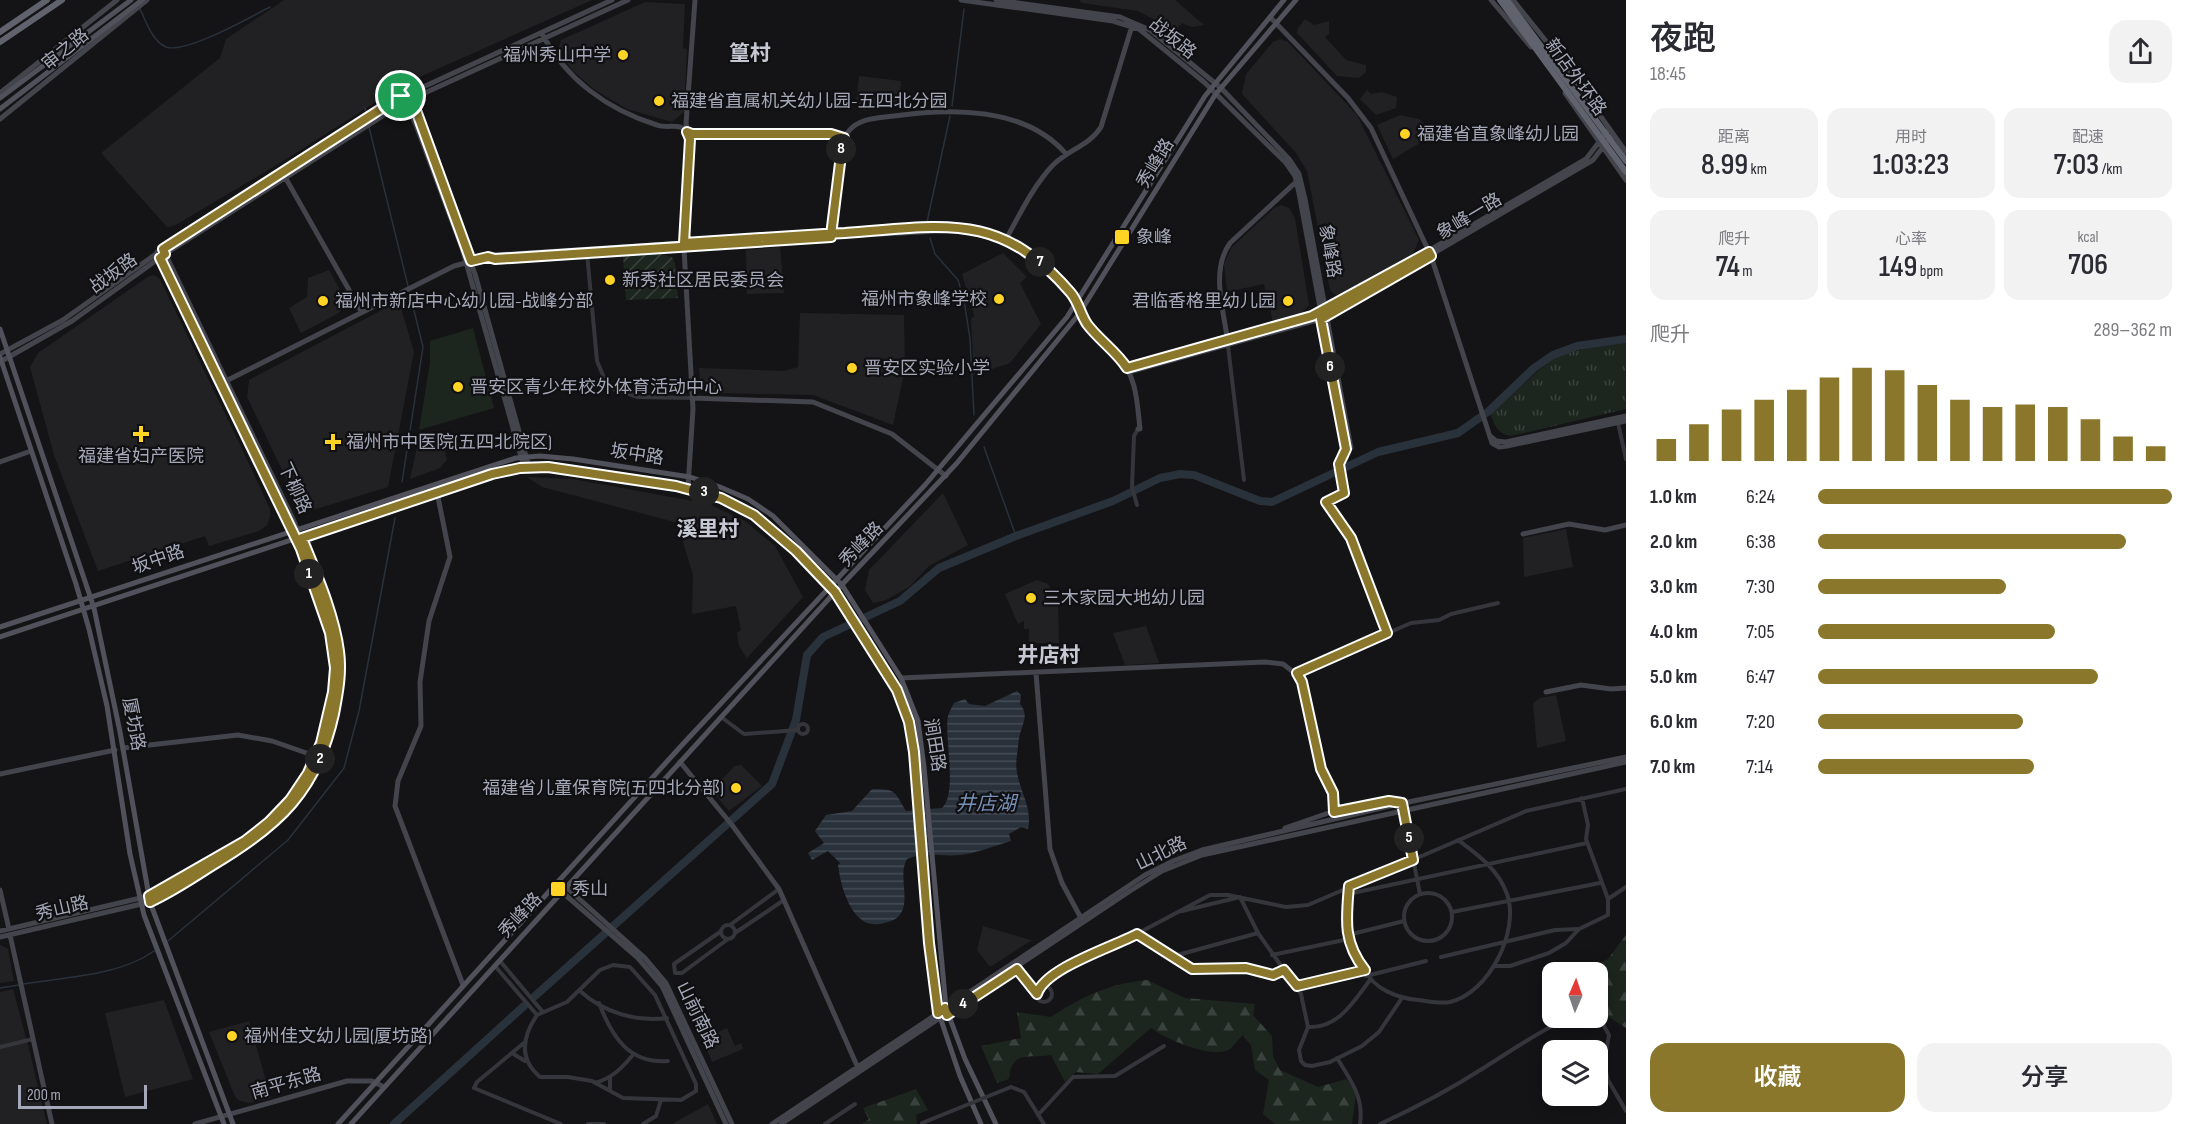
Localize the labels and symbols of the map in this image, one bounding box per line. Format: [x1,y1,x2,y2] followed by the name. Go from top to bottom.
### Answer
[1145,13,1200,64] street label: 战坂路
[38,24,93,75] street label: 审之路
[1541,35,1611,120] street label: 新店外环路
[729,41,771,66] district label: 篁村
[503,45,611,66] place label: 福州秀山中学
[616,48,630,62] marker: 福州秀山中学
[375,70,426,121] pin
[671,91,948,112] place label: 福建省直属机关幼儿园-五四北分园
[652,94,666,108] marker: 福建省直属机关幼儿园-五四北分园
[1417,124,1579,145] place label: 福建省直象峰幼儿园
[1398,127,1412,141] marker: 福建省直象峰幼儿园
[826,134,856,164] pin: 8
[1133,135,1178,192] street label: 秀峰路
[1433,189,1506,244] street label: 象峰一路
[1314,223,1345,279] street label: 象峰路
[1136,227,1172,248] place label: 象峰
[1113,228,1131,246] marker: 象峰
[1025,247,1055,277] pin: 7
[85,249,141,298] street label: 战坂路
[622,270,784,291] place label: 新秀社区居民委员会
[603,273,617,287] marker: 新秀社区居民委员会
[861,289,987,310] place label: 福州市象峰学校
[335,291,594,312] place label: 福州市新店中心幼儿园-战峰分部
[1132,291,1276,312] place label: 君临香格里幼儿园
[992,292,1006,306] marker: 福州市象峰学校
[316,294,330,308] marker: 福州市新店中心幼儿园-战峰分部
[1281,294,1295,308] marker: 君临香格里幼儿园
[1315,352,1345,382] pin: 6
[864,358,990,379] place label: 晋安区实验小学
[845,361,859,375] marker: 晋安区实验小学
[470,377,722,398] place label: 晋安区青少年校外体育活动中心
[451,380,465,394] marker: 晋安区青少年校外体育活动中心
[132,425,150,443] marker: 福建省妇产医院
[346,432,552,453] place label: 福州市中医院(五四北院区)
[324,433,342,451] marker: 福州市中医院(五四北院区)
[609,440,665,469] street label: 坂中路
[78,446,204,467] place label: 福建省妇产医院
[274,459,315,517] street label: 下柳路
[689,477,719,507] pin: 3
[677,517,740,542] district label: 溪里村
[835,518,888,571] street label: 秀峰路
[129,541,187,578] street label: 坂中路
[294,559,324,589] pin: 1
[1043,588,1205,609] place label: 三木家园大地幼儿园
[1024,591,1038,605] marker: 三木家园大地幼儿园
[1018,643,1081,668] district label: 井店村
[118,696,149,753] street label: 厦坊路
[920,717,949,773] street label: 涧田路
[305,744,335,774] pin: 2
[482,778,724,799] place label: 福建省儿童保育院(五四北分部)
[729,781,743,795] marker: 福建省儿童保育院(五四北分部)
[956,792,1019,816] water label: 井店湖
[1394,823,1424,853] pin: 5
[1132,832,1190,875] street label: 山北路
[572,879,608,900] place label: 秀山
[549,880,567,898] marker: 秀山
[494,888,546,942] street label: 秀峰路
[33,892,91,925] street label: 秀山路
[1542,962,1608,1028] north arrow
[672,978,723,1052] street label: 山前南路
[948,989,978,1019] pin: 4
[244,1026,432,1047] place label: 福州佳文幼儿园(厦坊路)
[225,1029,239,1043] marker: 福州佳文幼儿园(厦坊路)
[249,1063,324,1103] street label: 南平东路
[18,1082,147,1110] scale bar

